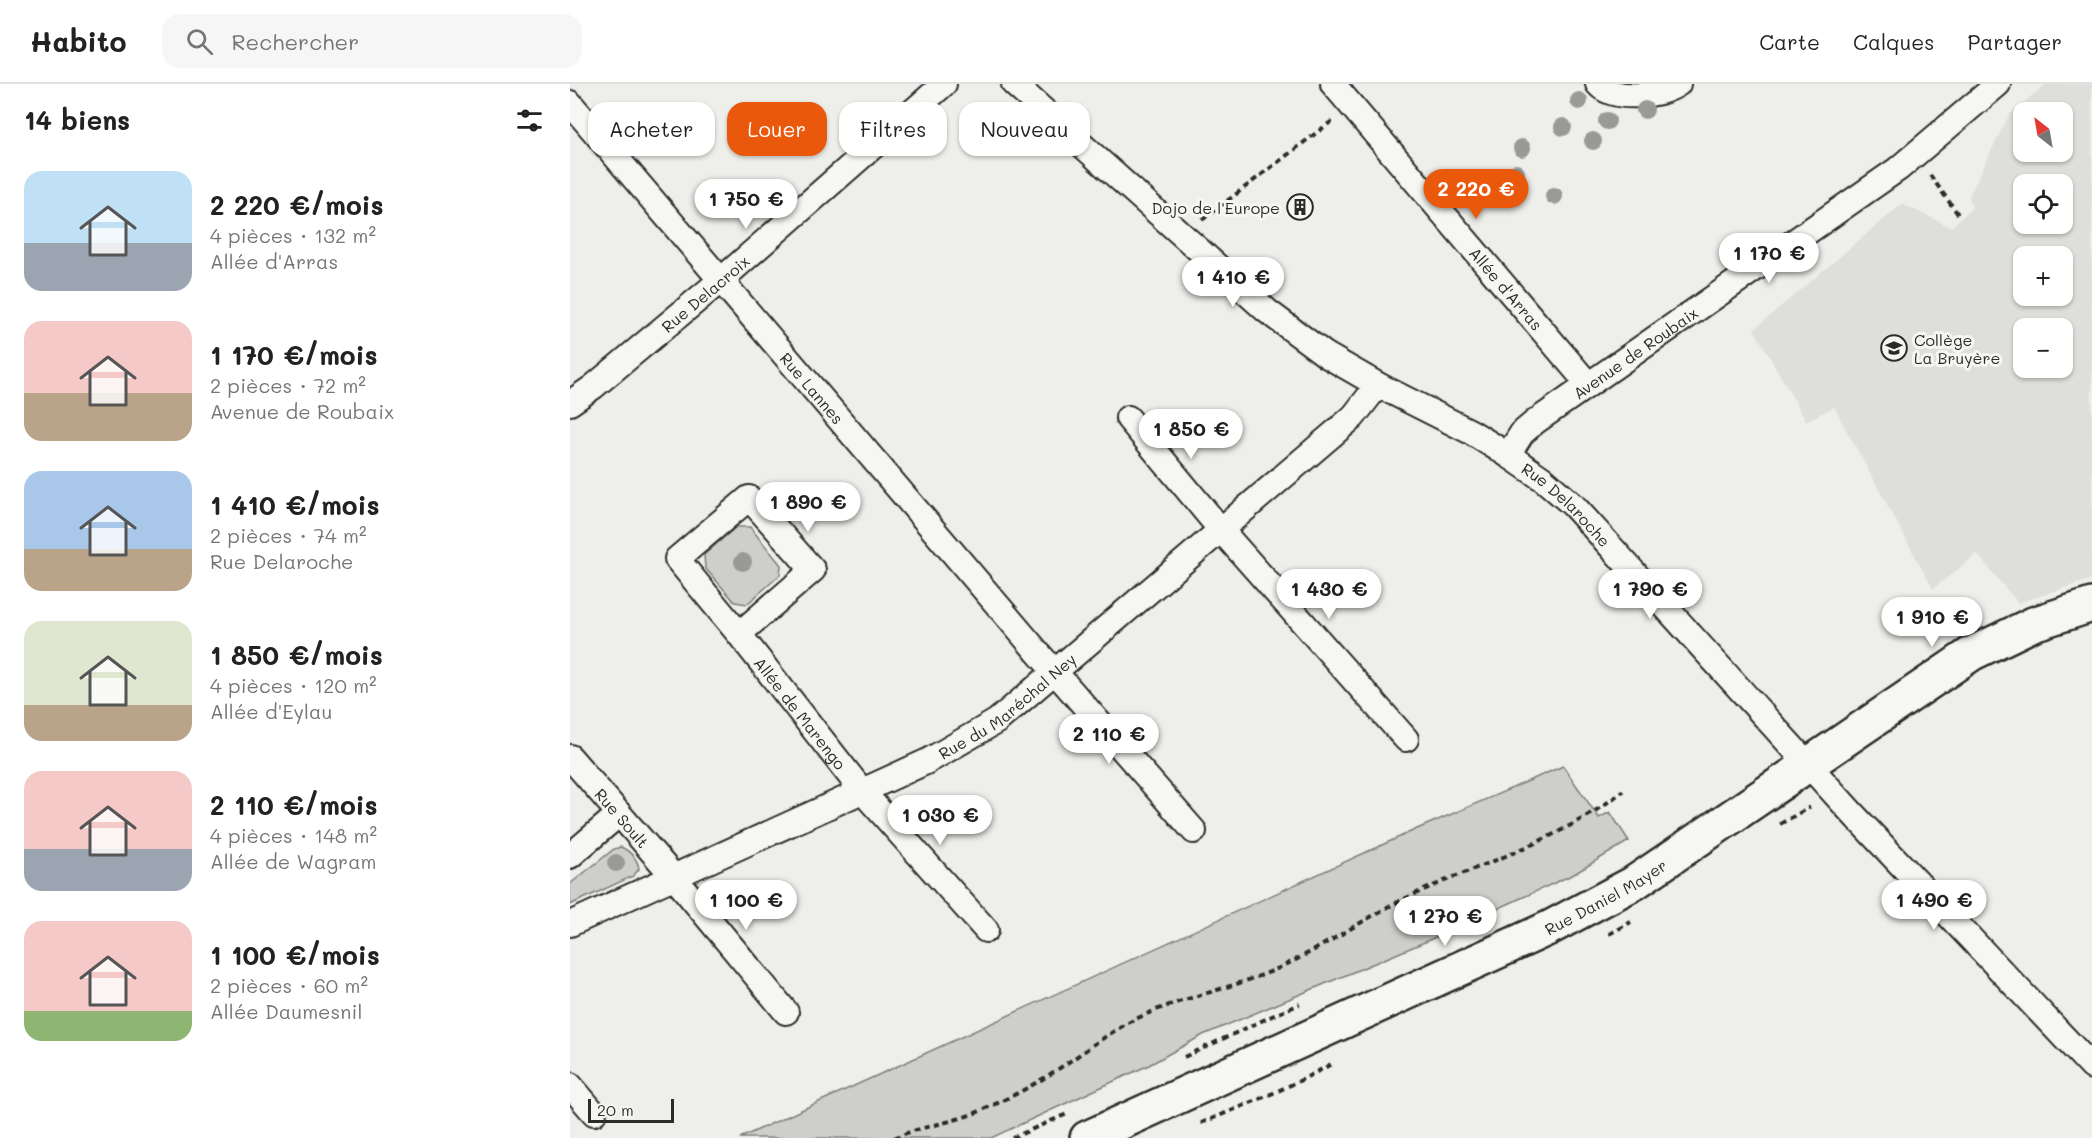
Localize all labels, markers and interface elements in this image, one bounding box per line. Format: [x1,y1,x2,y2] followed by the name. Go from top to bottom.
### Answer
[162,14,582,68] search box
[30,23,126,59] text: Habito
[183,25,216,58] icon: search
[231,27,359,56] text: Rechercher
[1759,28,1820,55] text: Carte
[1853,28,1935,55] text: Calques
[1968,28,2062,55] text: Partager
[588,102,715,156] chip: Acheter
[727,102,827,156] chip: Louer
[839,102,947,156] chip: Filtres
[959,102,1090,156] chip: Nouveau
[2013,102,2073,162] north arrow
[2013,102,2073,378] map controls
[24,103,130,137] text: 14 biens
[513,104,546,137] icon: filters
[1421,169,1531,220] pin: 2 220 €
[2013,174,2073,234] button: locate
[1437,175,1515,201] text: 2 220 €
[691,179,801,230] pin: 1 750 €
[708,185,784,211] text: 1 750 €
[210,188,384,222] text: 2 220 €/mois
[1285,192,1315,222] building icon: Dojo de l'Europe
[72,195,144,267] icon: home
[1152,197,1280,218] place label: Dojo de l'Europe
[210,222,376,248] text: 4 pièces · 132 m²
[1714,233,1824,284] pin: 1 170 €
[1733,239,1805,265] text: 1 170 €
[1465,242,1548,334] street label: Allée d'Arras
[2013,246,2073,306] button: +
[210,248,338,274] text: Allée d'Arras
[656,250,753,336] street label: Rue Delacroix
[1178,257,1288,308] pin: 1 410 €
[1196,263,1270,289] text: 1 410 €
[1568,302,1702,403] street label: Avenue de Roubaix
[2013,318,2073,378] button: −
[1914,329,2000,368] place label: Collège La Bruyère
[1879,333,1909,363] school or university icon: Collège La Bruyère
[210,338,378,372] text: 1 170 €/mois
[72,345,144,417] icon: home
[776,347,849,428] street label: Rue Lannes
[210,372,366,398] text: 2 pièces · 72 m²
[210,398,394,424] text: Avenue de Roubaix
[1136,409,1246,460] pin: 1 850 €
[1153,415,1229,441] text: 1 850 €
[1518,457,1616,551] street label: Rue Delaroche
[753,482,863,533] pin: 1 890 €
[210,488,380,522] text: 1 410 €/mois
[770,488,846,514] text: 1 890 €
[72,495,144,567] icon: home
[210,522,367,548] text: 2 pièces · 74 m²
[210,548,353,574] text: Rue Delaroche
[1274,569,1384,620] pin: 1 430 €
[1595,569,1705,620] pin: 1 790 €
[1290,575,1368,601] text: 1 430 €
[1612,575,1688,601] text: 1 790 €
[1877,597,1987,648] pin: 1 910 €
[1895,603,1969,629] text: 1 910 €
[210,638,383,672] text: 1 850 €/mois
[72,645,144,717] icon: home
[934,648,1080,763] street label: Rue du Maréchal Ney
[750,652,851,773] street label: Allée de Marengo
[210,672,377,698] text: 4 pièces · 120 m²
[210,698,332,724] text: Allée d'Eylau
[1054,714,1164,765] pin: 2 110 €
[1073,720,1145,746] text: 2 110 €
[591,783,654,852] street label: Rue Soult
[210,788,378,822] text: 2 110 €/mois
[72,795,144,867] icon: home
[885,795,995,846] pin: 1 030 €
[901,801,979,827] text: 1 030 €
[210,822,377,848] text: 4 pièces · 148 m²
[210,848,377,874] text: Allée de Wagram
[1541,854,1670,939] street label: Rue Daniel Mayer
[691,880,801,931] pin: 1 100 €
[1879,880,1989,931] pin: 1 490 €
[709,886,783,912] text: 1 100 €
[1895,886,1973,912] text: 1 490 €
[1390,896,1500,947] pin: 1 270 €
[1408,902,1482,928] text: 1 270 €
[210,938,380,972] text: 1 100 €/mois
[72,945,144,1017] icon: home
[210,972,368,998] text: 2 pièces · 60 m²
[210,998,362,1024] text: Allée Daumesnil
[588,1096,674,1124] scale bar
[597,1099,634,1120] text: 20 m

